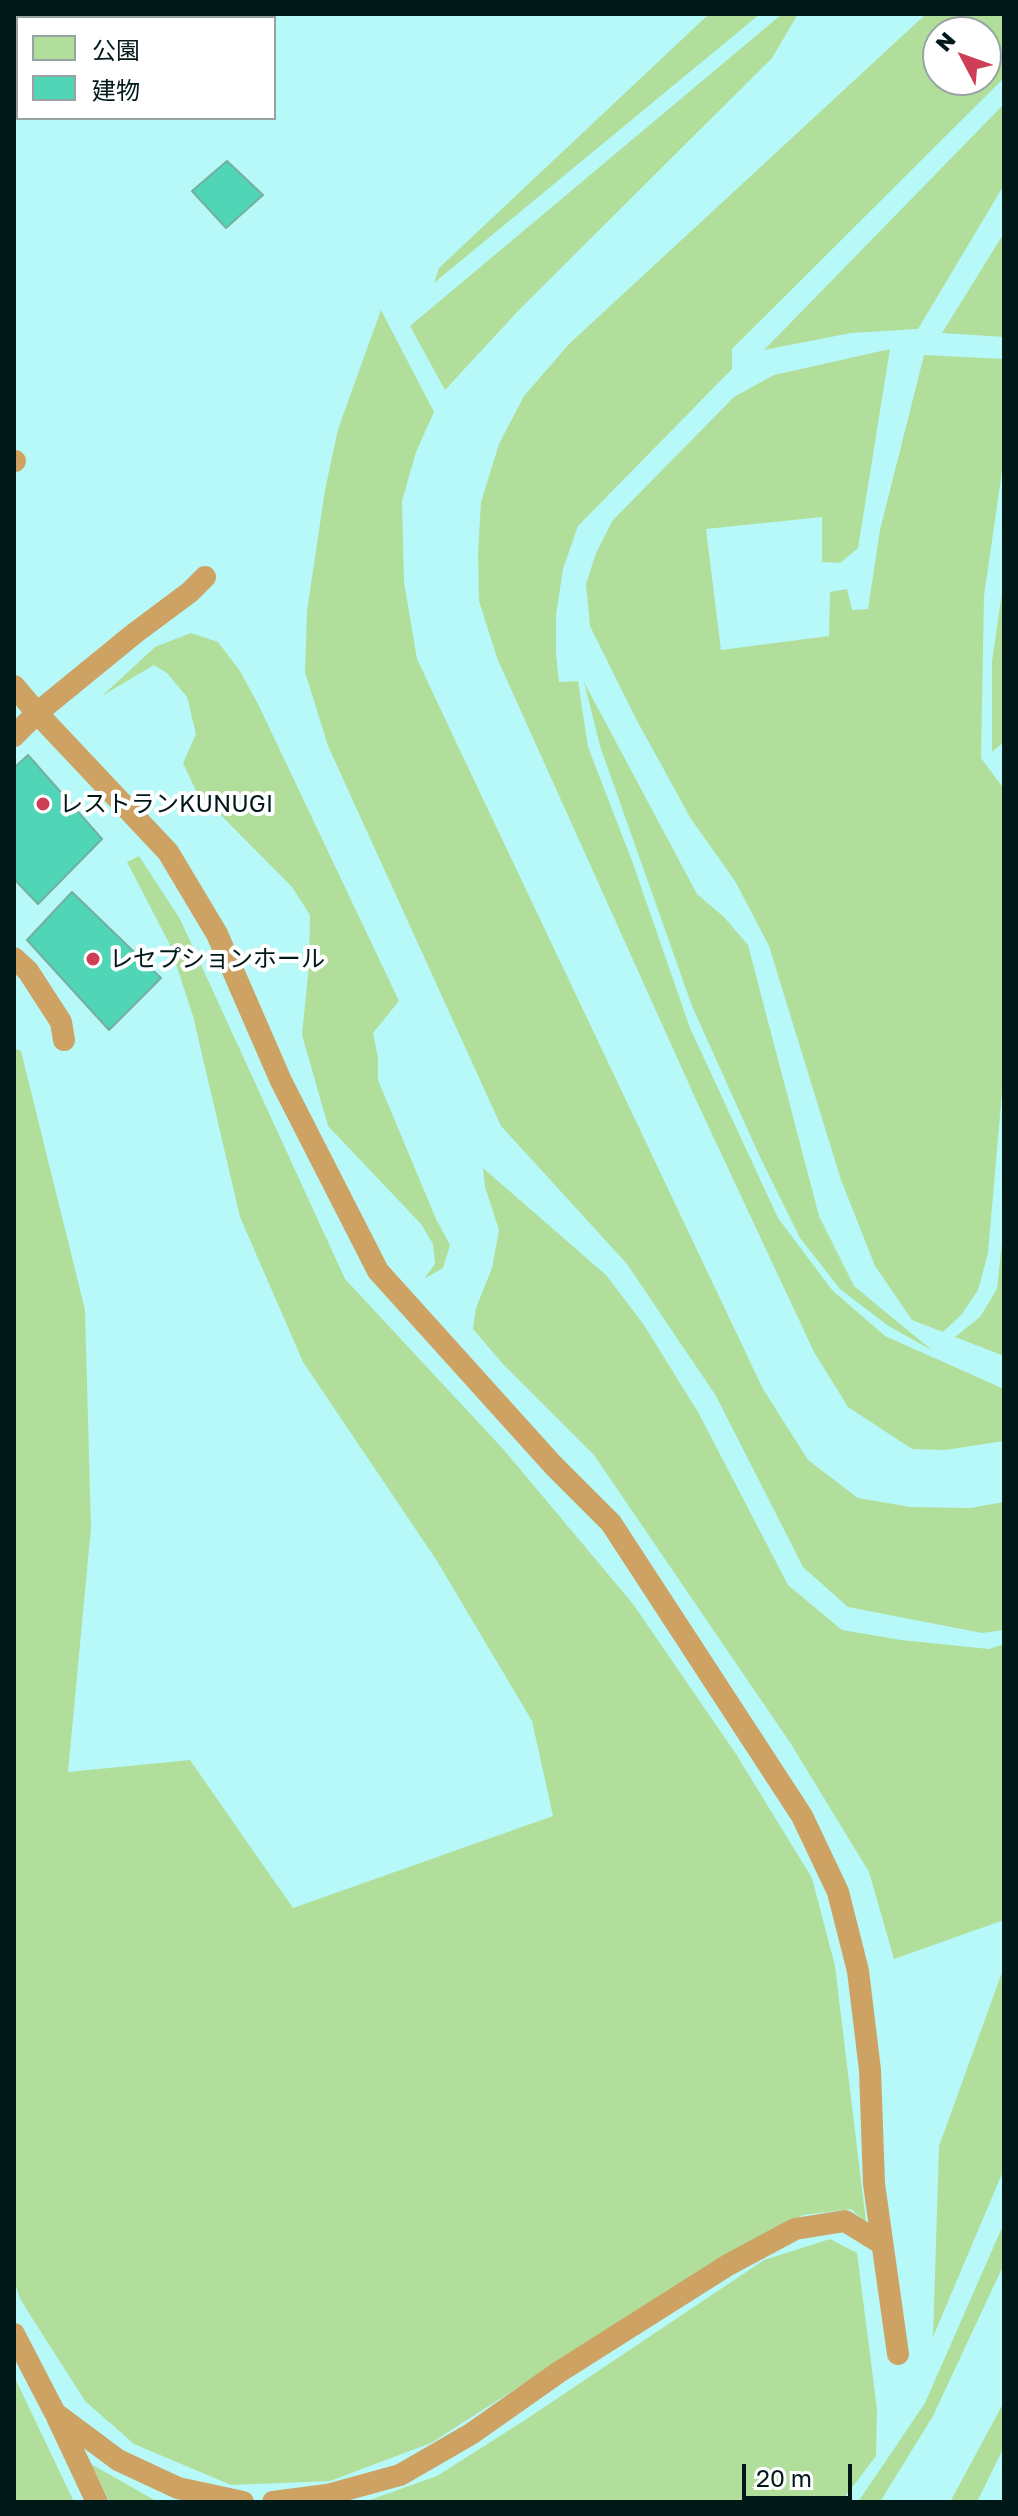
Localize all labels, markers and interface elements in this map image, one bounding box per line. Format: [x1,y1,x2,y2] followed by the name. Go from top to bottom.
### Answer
[16,16,276,120] legend
[922,16,1002,96] north arrow
[929,26,961,56] text: N
[92,35,140,64] text: 公園
[92,75,140,104] text: 建物
[59,790,273,818] place label: レストランKUNUGI
[34,795,52,813] marker: レストランKUNUGI
[109,945,325,973] place label: レセプションホール
[84,950,102,968] marker: レセプションホール
[746,2448,856,2498] scale bar
[756,2463,812,2492] text: 20 m

